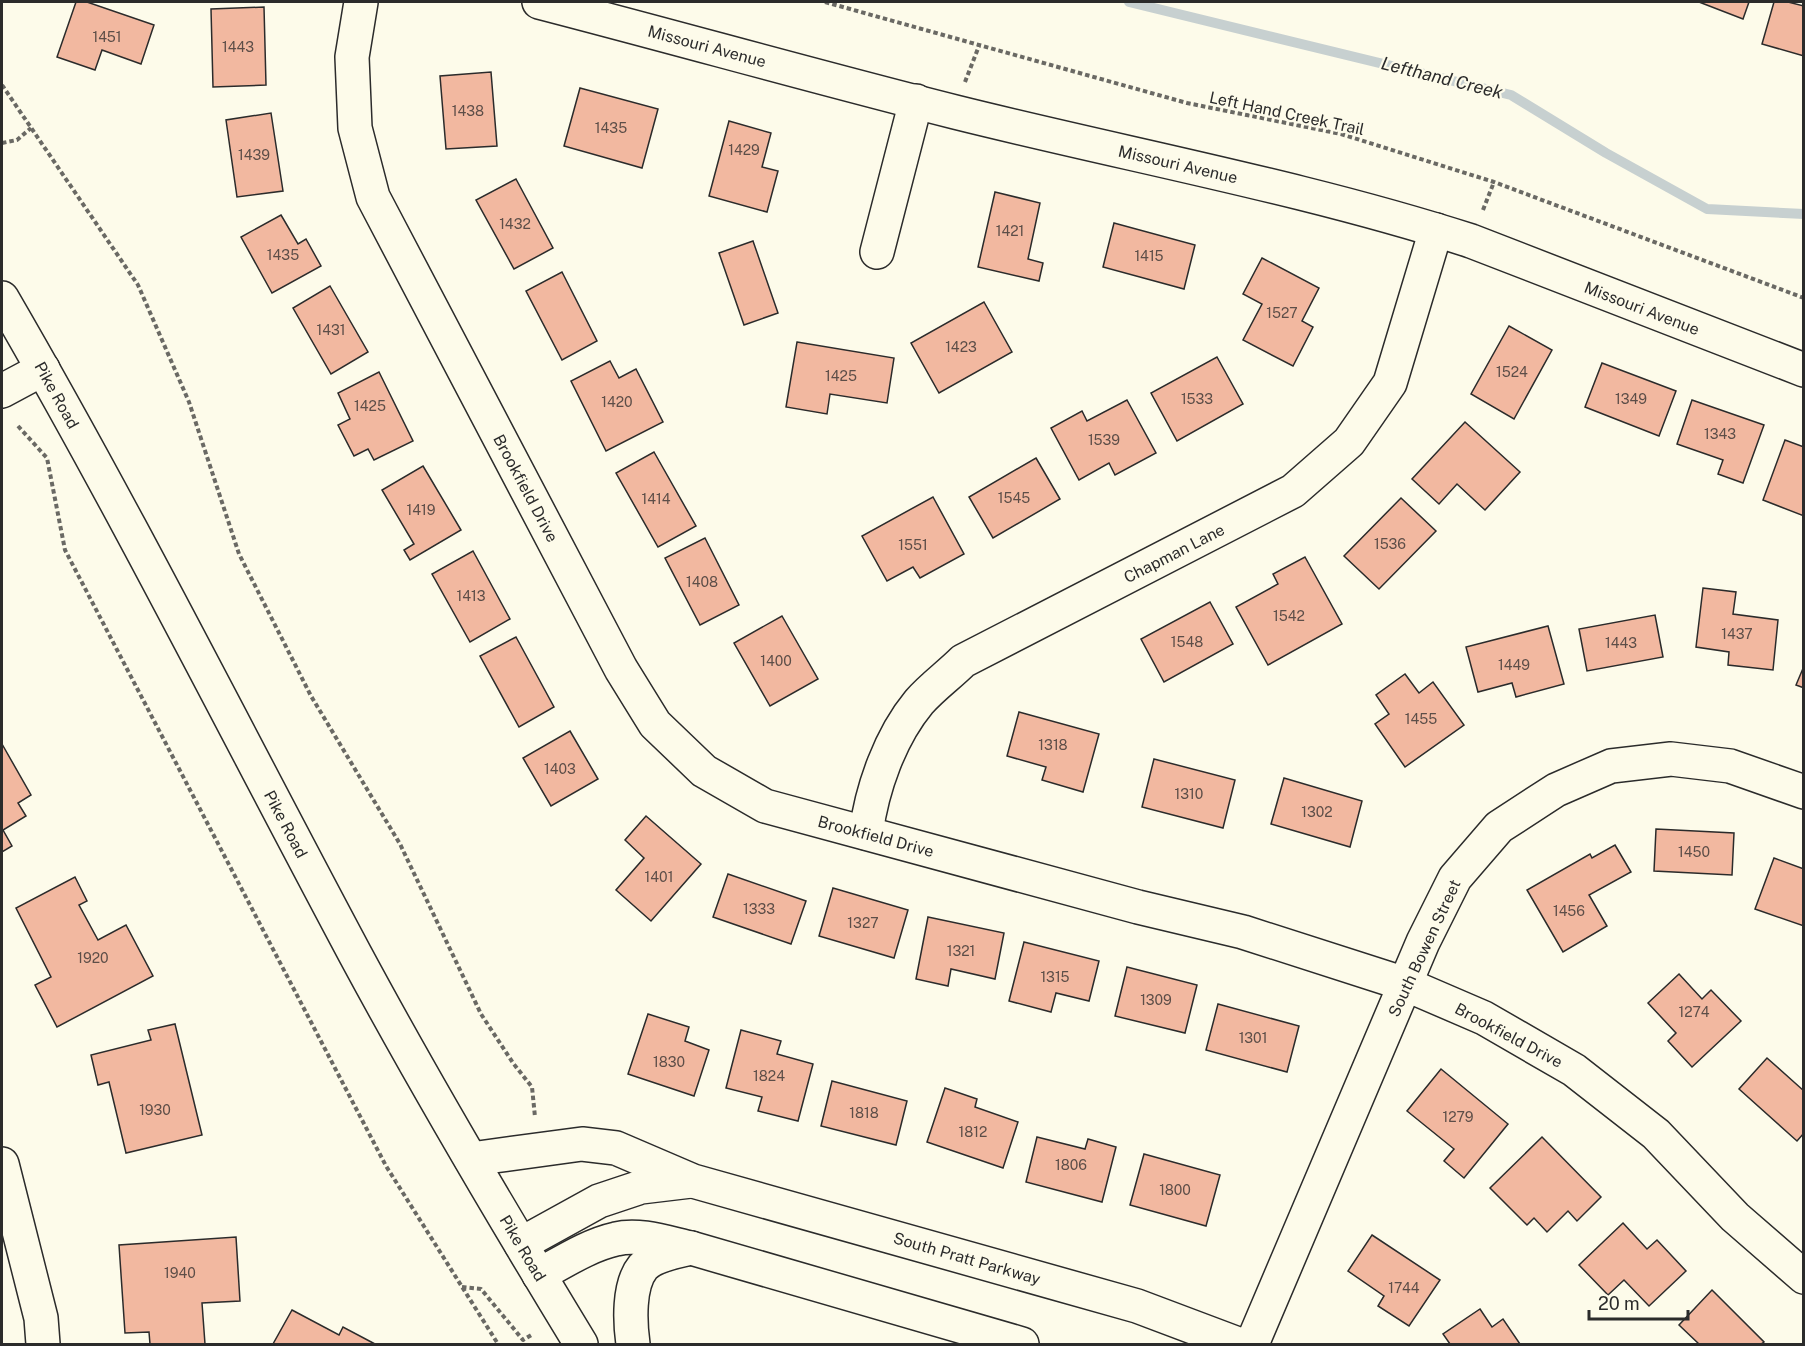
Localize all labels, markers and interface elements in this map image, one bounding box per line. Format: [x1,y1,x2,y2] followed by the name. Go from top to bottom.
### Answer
[646,22,768,71] street label: Missouri Avenue
[92,29,122,45] house number: 1451
[222,39,254,55] house number: 1443
[1379,52,1505,103] water label: Lefthand Creek
[1208,88,1366,139] street label: Left Hand Creek Trail
[452,103,484,119] house number: 1438
[595,120,627,136] house number: 1435
[728,142,760,158] house number: 1429
[1116,142,1239,187] street label: Missouri Avenue
[238,147,270,163] house number: 1439
[499,216,531,232] house number: 1432
[996,223,1024,239] house number: 1421
[267,247,299,263] house number: 1435
[1134,248,1164,264] house number: 1415
[1582,278,1702,339] street label: Missouri Avenue
[1266,305,1298,321] house number: 1527
[316,322,346,338] house number: 1431
[945,339,977,355] house number: 1423
[30,358,83,432] street label: Pike Road
[1496,364,1528,380] house number: 1524
[825,368,857,384] house number: 1425
[1181,391,1213,407] house number: 1533
[1615,391,1647,407] house number: 1349
[601,394,633,410] house number: 1420
[354,398,386,414] house number: 1425
[1704,426,1736,442] house number: 1343
[489,431,562,545] street label: Brookfield Drive
[1088,432,1120,448] house number: 1539
[998,490,1030,506] house number: 1545
[642,491,671,507] house number: 1414
[407,502,436,518] house number: 1419
[1121,520,1228,587] street label: Chapman Lane
[1374,536,1406,552] house number: 1536
[898,537,928,553] house number: 1551
[686,574,718,590] house number: 1408
[456,588,486,604] house number: 1413
[1273,608,1305,624] house number: 1542
[1721,626,1753,642] house number: 1437
[1171,634,1203,650] house number: 1548
[1605,635,1637,651] house number: 1443
[760,653,792,669] house number: 1400
[1498,657,1530,673] house number: 1449
[1405,711,1437,727] house number: 1455
[1038,737,1068,753] house number: 1318
[544,761,576,777] house number: 1403
[1175,786,1203,802] house number: 1310
[260,787,311,861] street label: Pike Road
[1301,804,1333,820] house number: 1302
[816,812,936,861] street label: Brookfield Drive
[1678,844,1710,860] house number: 1450
[645,869,673,885] house number: 1401
[1384,877,1465,1020] street label: South Bowen Street
[743,901,775,917] house number: 1333
[1553,903,1585,919] house number: 1456
[847,915,879,931] house number: 1327
[947,943,975,959] house number: 1321
[77,950,109,966] house number: 1920
[1040,969,1070,985] house number: 1315
[1140,992,1172,1008] house number: 1309
[1452,999,1566,1072] street label: Brookfield Drive
[1679,1004,1710,1020] house number: 1274
[1239,1030,1267,1046] house number: 1301
[653,1054,685,1070] house number: 1830
[753,1068,785,1084] house number: 1824
[139,1102,171,1118] house number: 1930
[849,1105,879,1121] house number: 1818
[1443,1109,1474,1125] house number: 1279
[959,1124,987,1140] house number: 1812
[1055,1157,1087,1173] house number: 1806
[1159,1182,1191,1198] house number: 1800
[495,1212,550,1285] street label: Pike Road
[891,1228,1043,1289] street label: South Pratt Parkway
[164,1265,196,1281] house number: 1940
[1388,1280,1420,1296] house number: 1744
[1589,1283,1688,1321] scale bar
[1598,1293,1640,1314] text: 20 m

